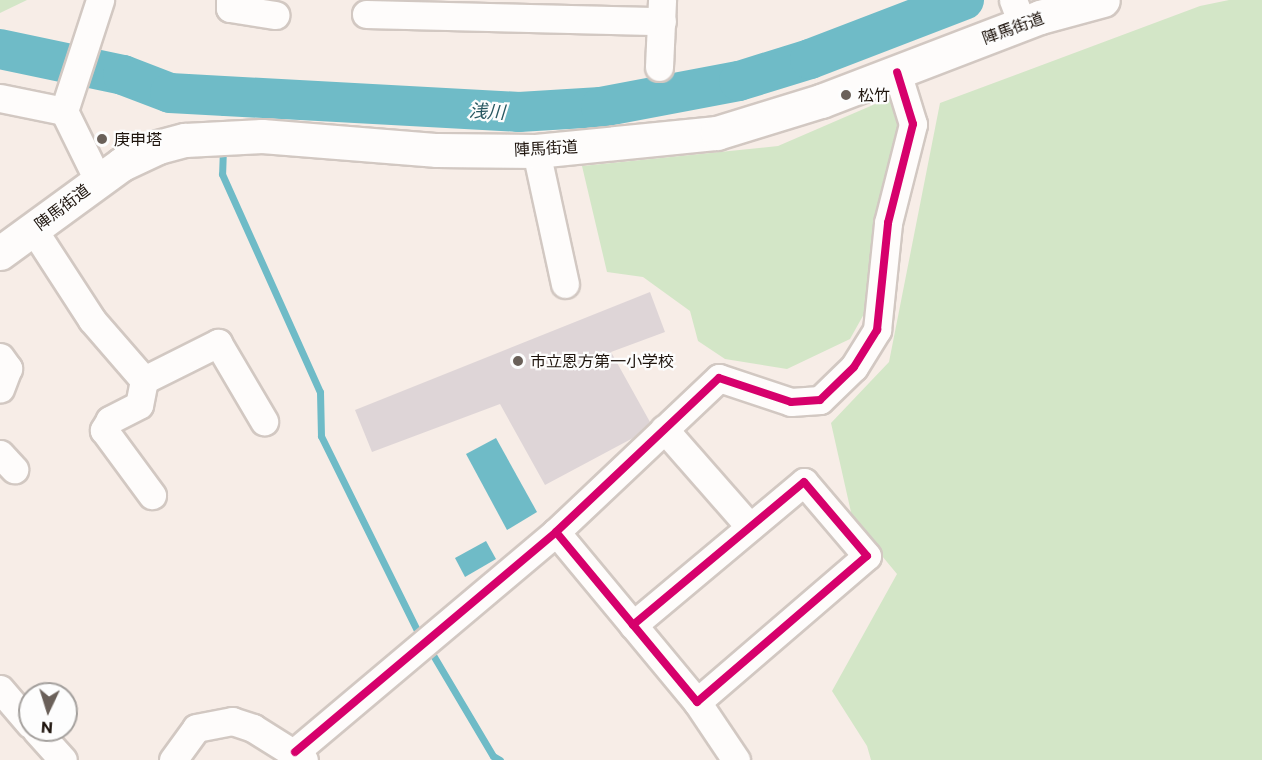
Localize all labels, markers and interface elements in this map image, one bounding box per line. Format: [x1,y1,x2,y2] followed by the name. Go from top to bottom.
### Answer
[980,8,1046,48] street label: 陣馬街道
[858,85,890,105] place label: 松竹
[839,88,853,102] marker: 松竹
[468,99,506,123] water label: 浅川
[114,129,162,149] place label: 庚申塔
[95,132,109,146] marker: 庚申塔
[514,137,578,159] street label: 陣馬街道
[31,180,93,234] street label: 陣馬街道
[530,351,674,371] place label: 市立恩方第一小学校
[511,354,525,368] marker: 市立恩方第一小学校
[18,682,78,742] north arrow
[40,719,53,738] text: N

